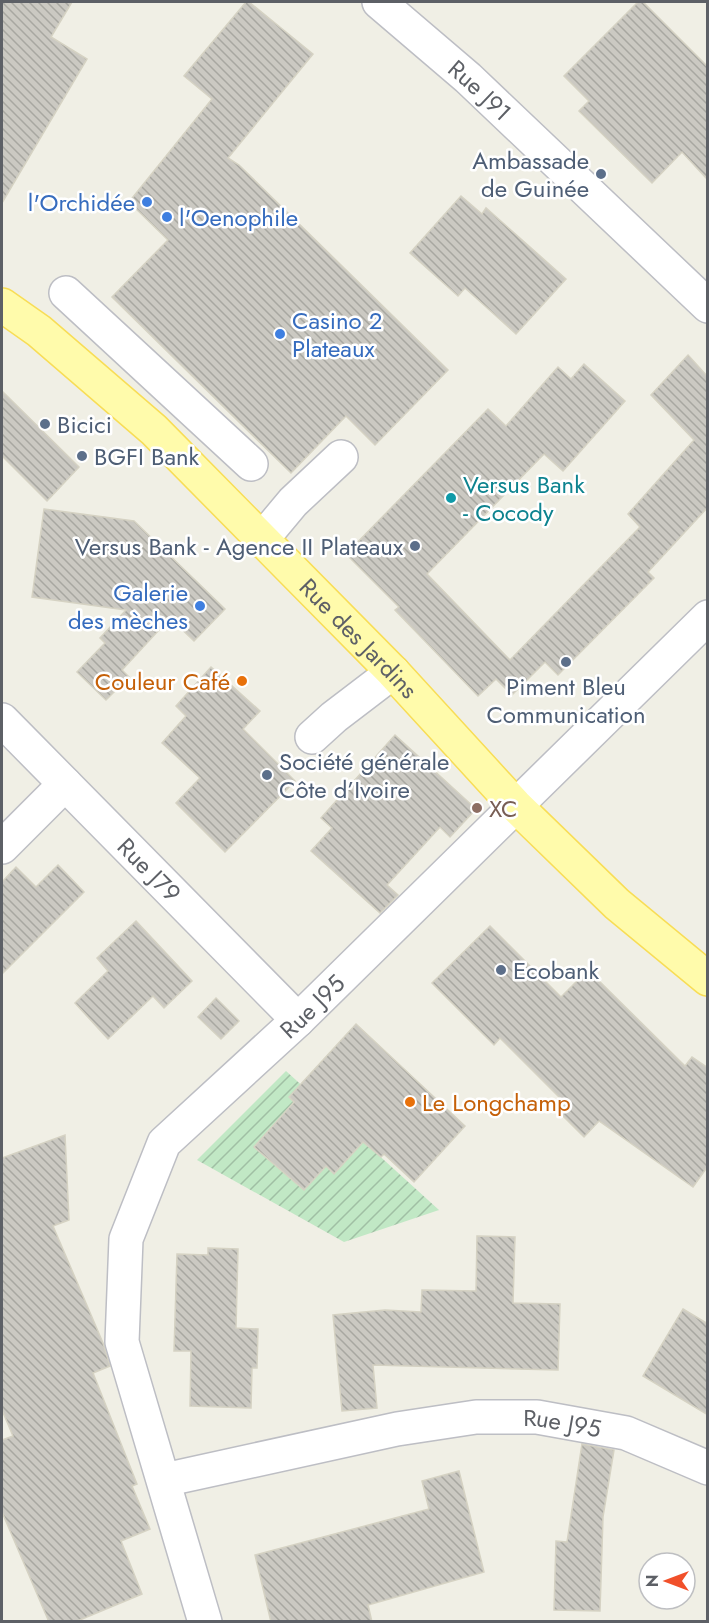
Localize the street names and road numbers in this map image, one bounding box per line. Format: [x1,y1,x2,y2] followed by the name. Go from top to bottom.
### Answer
[441,51,520,129] street label: Rue J91
[292,570,426,706] street label: Rue des Jardins
[110,829,189,909] street label: Rue J79
[272,966,352,1046] street label: Rue J95
[523,1400,604,1446] street label: Rue J95

